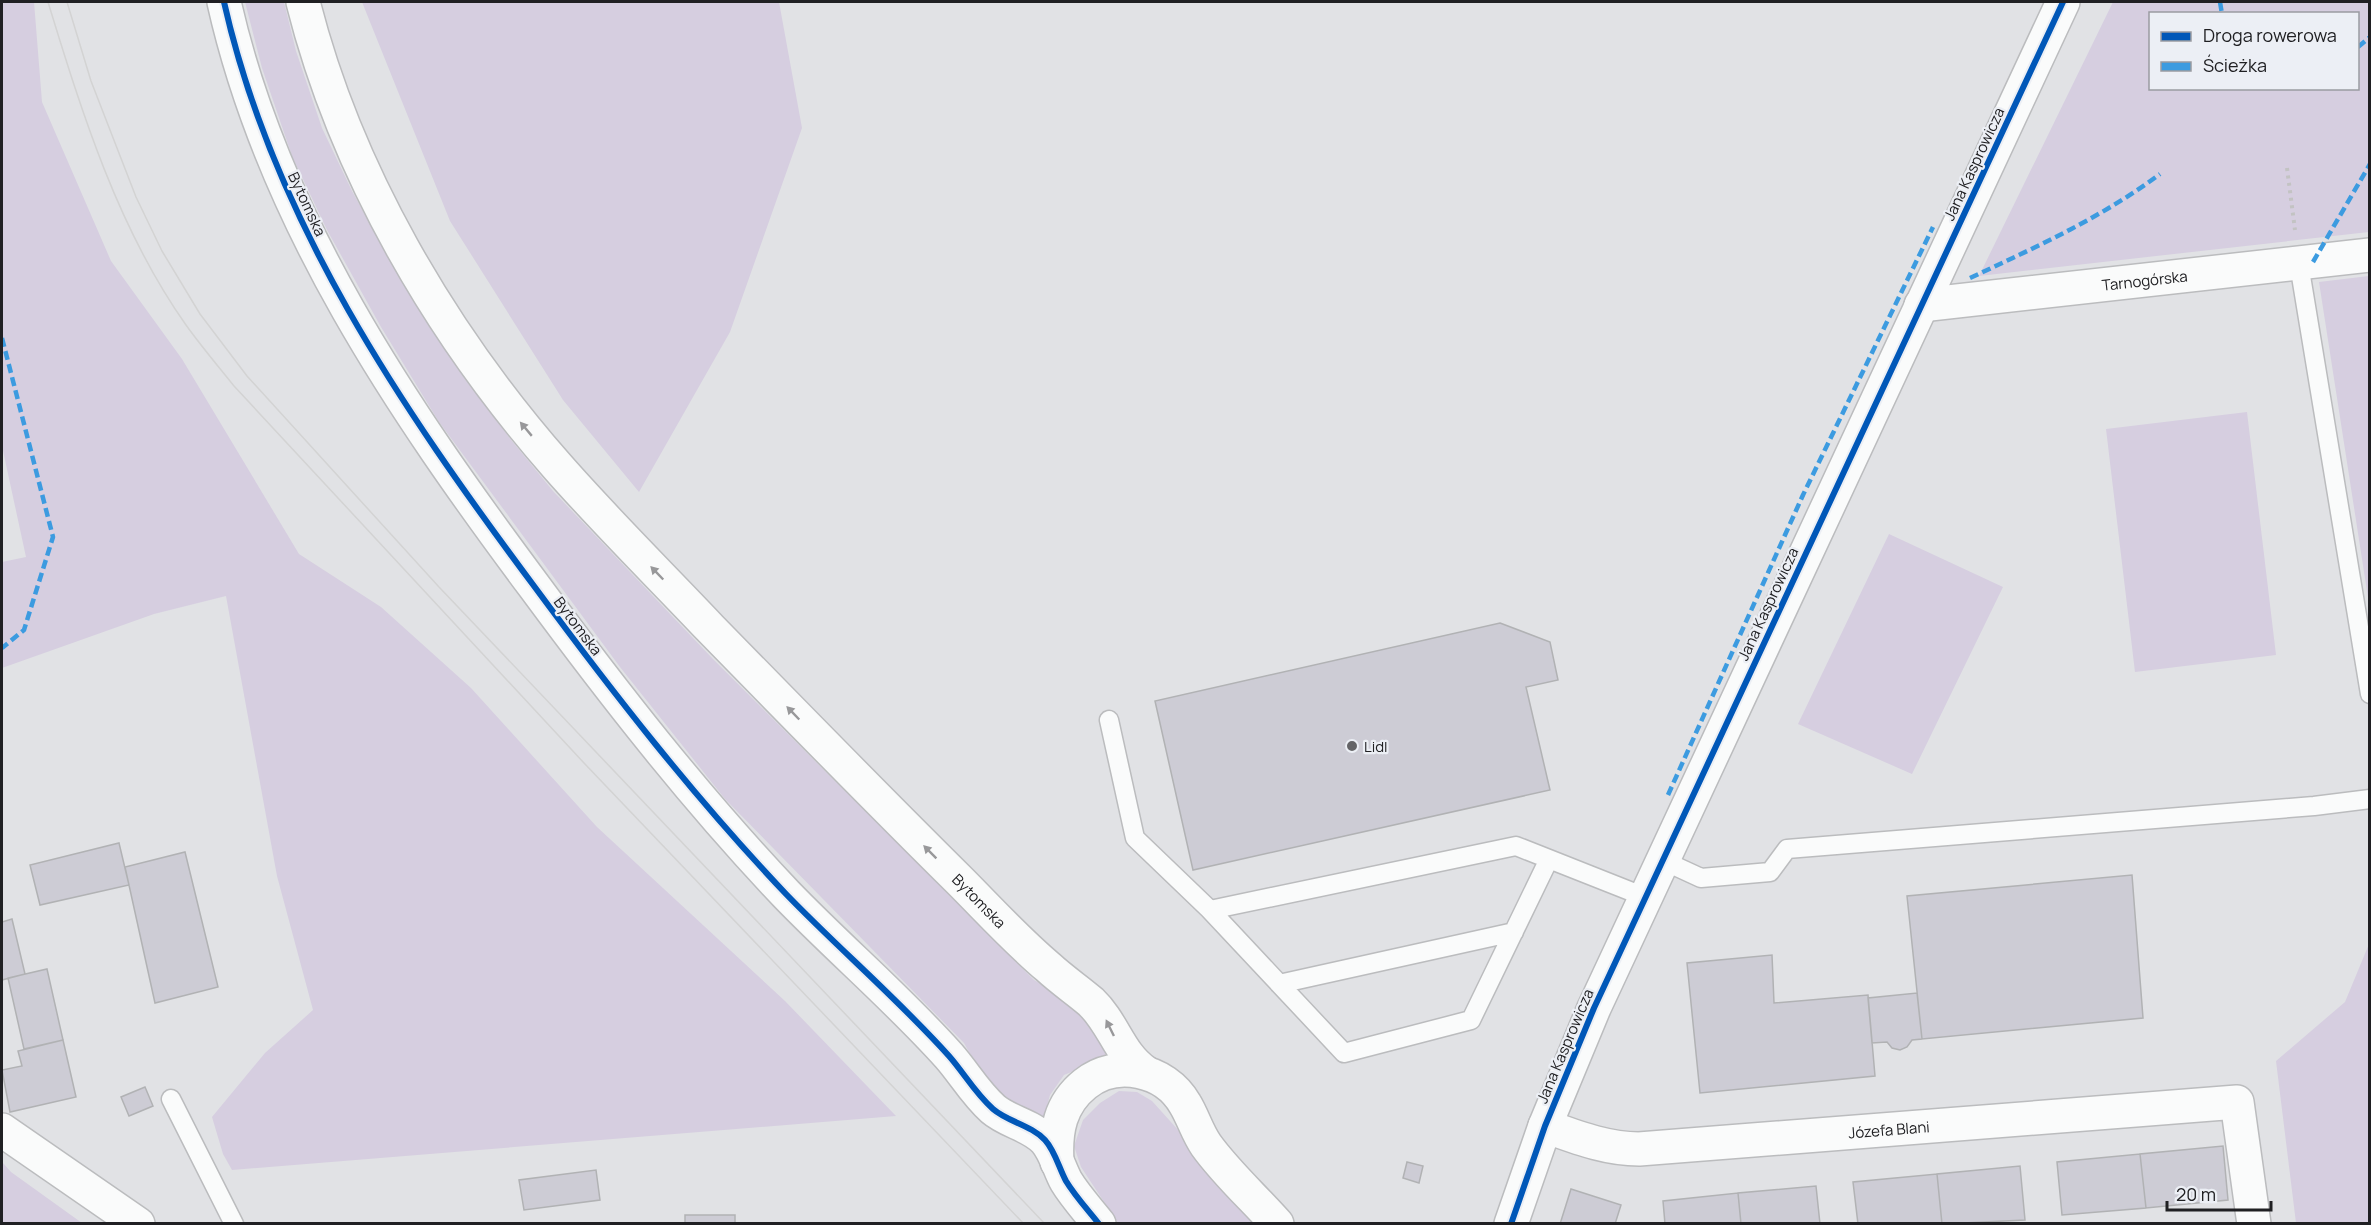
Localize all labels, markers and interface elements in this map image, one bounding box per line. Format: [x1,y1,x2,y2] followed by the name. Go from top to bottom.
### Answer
[2149,12,2359,90] legend
[2203,23,2337,47] text: Droga rowerowa
[2203,53,2267,77] text: Ścieżka
[1939,104,2009,224] street label: Jana Kasprowicza
[283,168,331,240] street label: Bytomska
[2101,265,2189,295] street label: Tarnogórska
[520,422,533,437] one-way arrow
[1733,544,1803,664] street label: Jana Kasprowicza
[651,566,665,580] one-way arrow
[549,592,607,660] street label: Bytomska
[787,706,800,721] one-way arrow
[1364,736,1388,757] place label: Lidl
[1345,739,1359,753] marker: Lidl
[924,845,938,859] one-way arrow
[948,869,1011,933] street label: Bytomska
[1531,986,1599,1106] street label: Jana Kasprowicza
[1105,1019,1114,1036] one-way arrow
[1847,1116,1930,1143] street label: Józefa Blani
[2167,1174,2270,1212] scale bar
[2176,1182,2216,1206] text: 20 m

